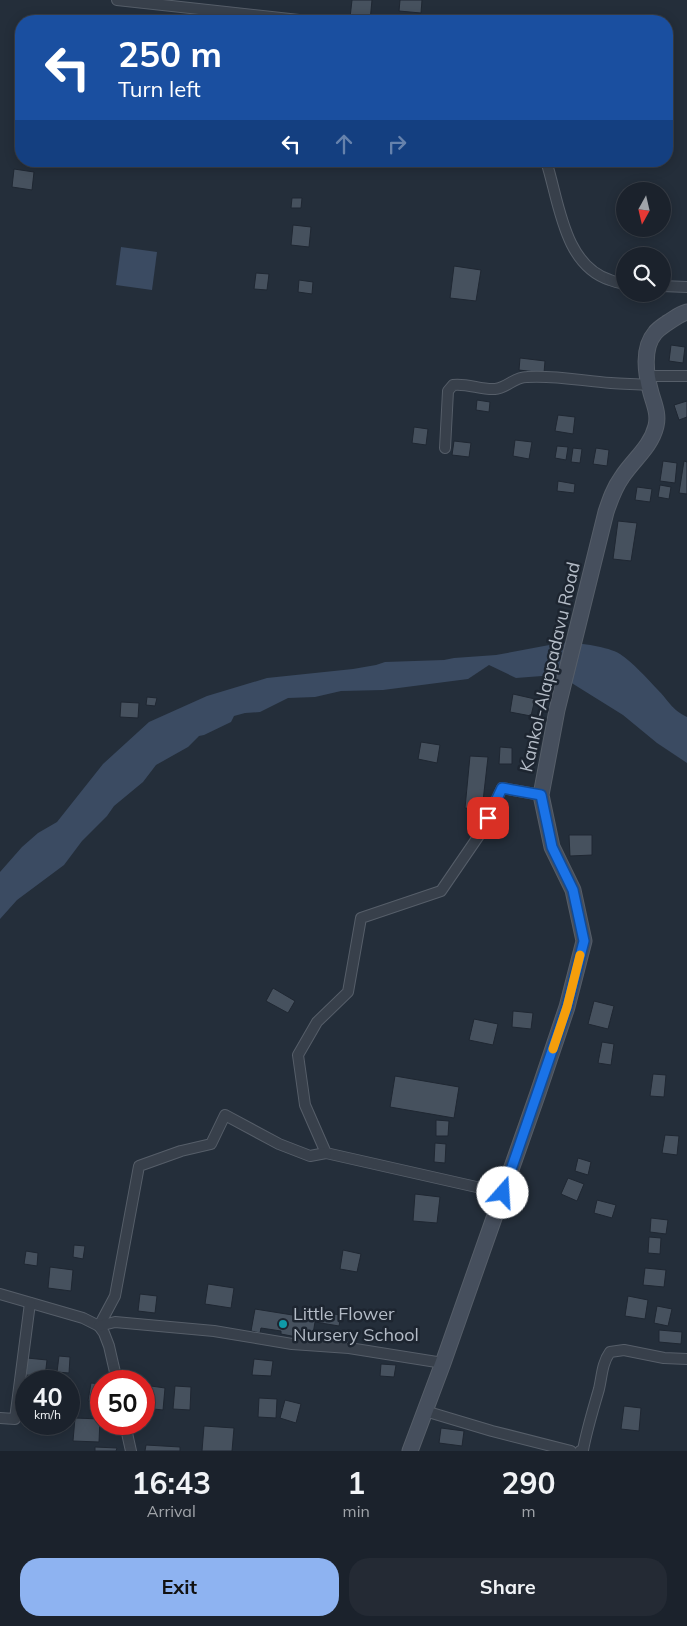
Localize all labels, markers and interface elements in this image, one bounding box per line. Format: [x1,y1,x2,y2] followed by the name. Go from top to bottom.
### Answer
[118,32,222,76] text: 250 m
[35,35,100,100] icon: left
[118,75,201,103] text: Turn left
[277,130,305,158] icon: left
[330,130,358,158] icon: ahead
[383,130,411,158] icon: right
[616,182,671,238] north arrow
[616,182,671,302] map controls
[616,247,671,302] button: search
[514,560,585,774] street label: Kankol-Alappadavu Road
[467,797,509,839] pin
[474,804,502,832] icon: arrive
[476,1166,528,1218] position arrow
[293,1302,419,1346] place label: Little Flower Nursery School
[277,1318,289,1330] marker: Little Flower Nursery School
[90,1370,155,1435] speed limit sign: 50
[32,1381,63,1412] text: 40
[34,1407,61,1422] text: km/h
[132,1464,211,1502] text: 16:43
[347,1464,365,1502] text: 1
[501,1464,555,1502] text: 290
[147,1501,196,1521] text: Arrival
[343,1501,370,1521] text: min
[521,1501,535,1521] text: m
[20,1558,339,1616] button: Exit
[349,1558,667,1616] button: Share

